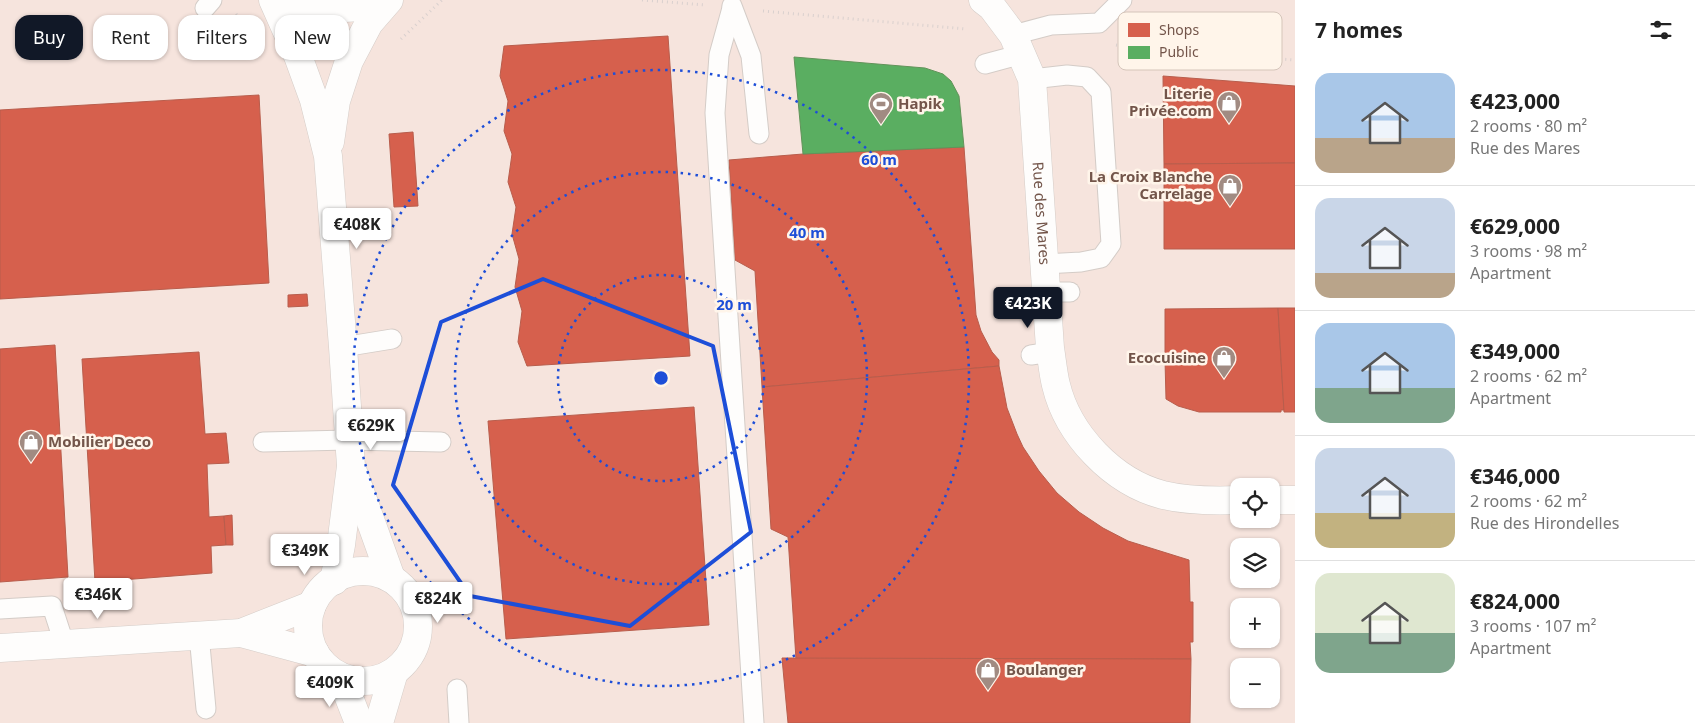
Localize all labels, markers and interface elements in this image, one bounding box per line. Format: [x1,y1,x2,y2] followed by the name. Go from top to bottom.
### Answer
[1118,12,1282,70] legend
[15,15,83,60] chip: Buy
[93,15,168,60] chip: Rent
[178,15,265,60] chip: Filters
[275,15,349,60] chip: New
[1315,16,1403,44] text: 7 homes
[1647,16,1675,44] icon: filters
[1159,20,1199,39] text: Shops
[1159,42,1199,61] text: Public
[1129,83,1212,120] place label: Literie Privée.com
[1470,87,1560,115] text: €423,000
[1216,90,1242,124] shop icon: Literie Privée.com
[868,91,894,125] sports icon: Hapik
[898,93,942,113] place label: Hapik
[1355,93,1415,153] icon: home
[1470,115,1587,137] text: 2 rooms · 80 m²
[1470,137,1580,159] text: Rue des Mares
[861,149,897,169] text: 60 m
[1029,161,1055,266] street label: Rue des Mares
[1089,166,1212,203] place label: La Croix Blanche Carrelage
[1217,173,1243,207] shop icon: La Croix Blanche Carrelage
[322,208,392,250] pin: €408K
[1470,212,1560,240] text: €629,000
[333,213,381,235] text: €408K
[1355,218,1415,278] icon: home
[789,222,825,242] text: 40 m
[1470,240,1587,262] text: 3 rooms · 98 m²
[1470,262,1551,284] text: Apartment
[993,286,1063,329] pin: €423K
[1004,292,1052,314] text: €423K
[716,294,752,314] text: 20 m
[1470,337,1560,365] text: €349,000
[1355,343,1415,403] icon: home
[1211,345,1237,379] shop icon: Ecocuisine
[1128,347,1206,367] place label: Ecocuisine
[1470,365,1587,387] text: 2 rooms · 62 m²
[652,369,670,387] centre of rings
[1470,387,1551,409] text: Apartment
[336,408,406,451] pin: €629K
[347,414,395,436] text: €629K
[18,429,44,463] shop icon: Mobilier Deco
[48,431,151,451] place label: Mobilier Deco
[1470,462,1560,490] text: €346,000
[1355,468,1415,528] icon: home
[1230,478,1280,708] map controls
[1230,478,1280,528] button: locate
[1470,490,1587,512] text: 2 rooms · 62 m²
[1470,512,1619,534] text: Rue des Hirondelles
[270,534,340,576] pin: €349K
[1230,538,1280,588] button: layers
[281,539,329,561] text: €349K
[63,578,133,620] pin: €346K
[403,582,473,624] pin: €824K
[74,583,122,605] text: €346K
[414,587,462,609] text: €824K
[1470,587,1560,615] text: €824,000
[1355,593,1415,653] icon: home
[1230,598,1280,648] button: +
[1470,615,1596,637] text: 3 rooms · 107 m²
[1470,637,1551,659] text: Apartment
[975,657,1001,691] shop icon: Boulanger
[1230,658,1280,708] button: −
[1006,659,1084,679] place label: Boulanger
[295,666,365,708] pin: €409K
[306,671,354,693] text: €409K

